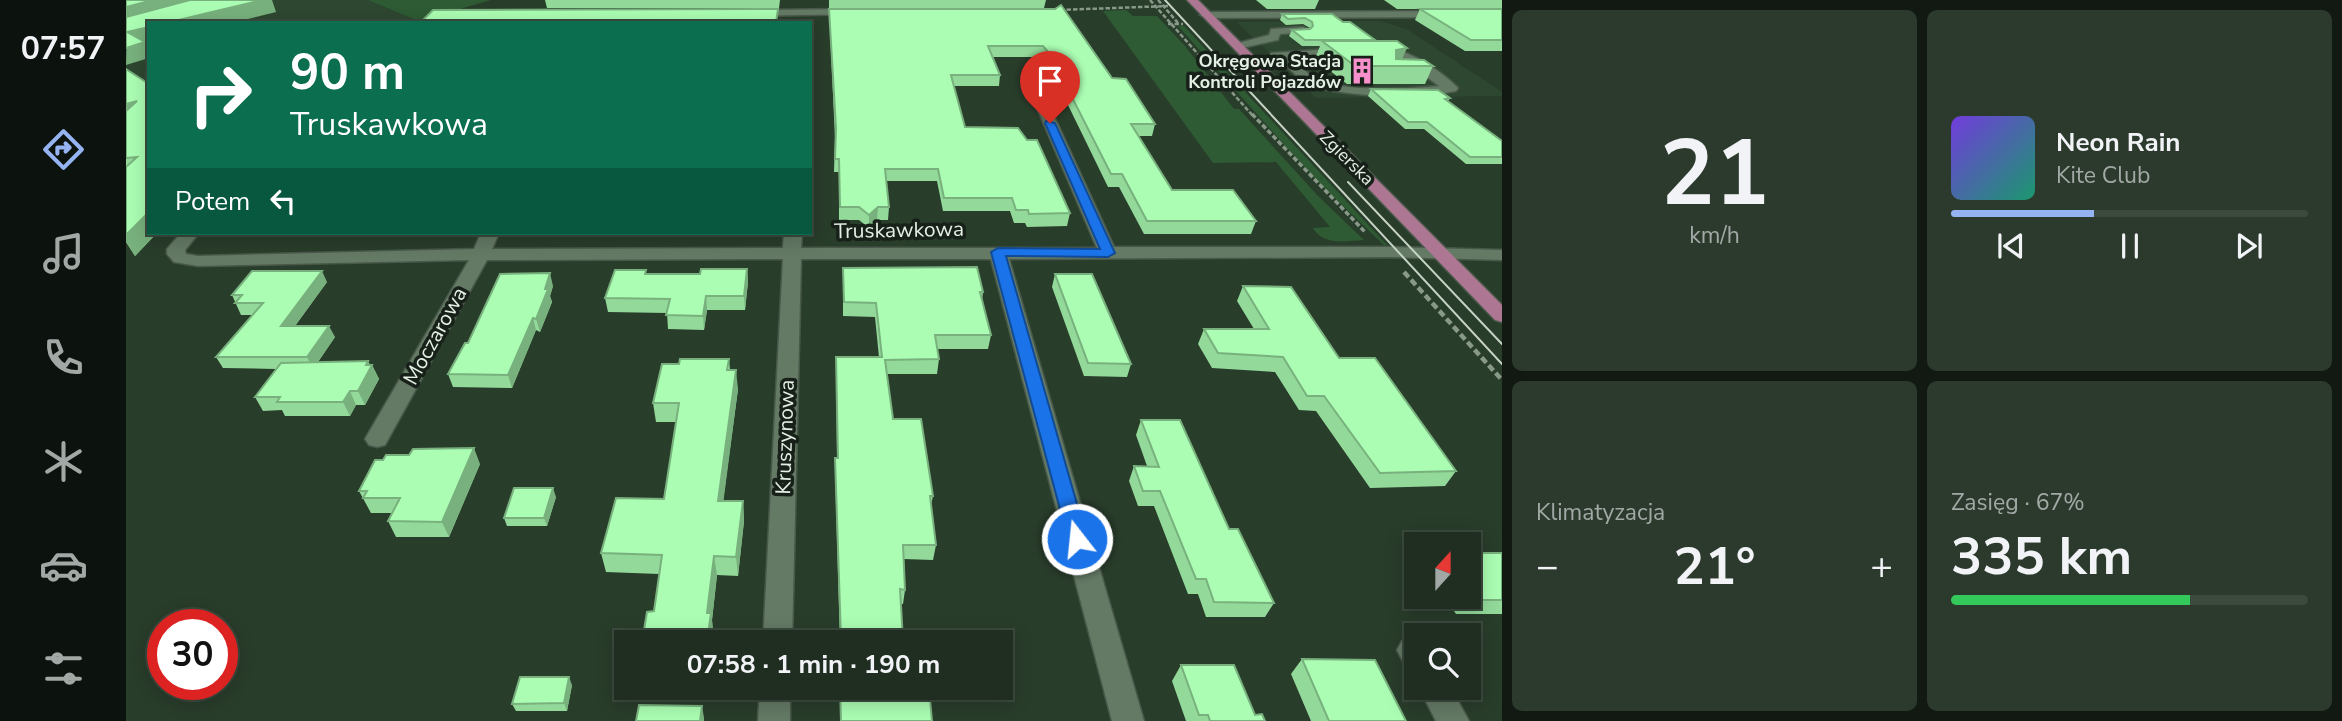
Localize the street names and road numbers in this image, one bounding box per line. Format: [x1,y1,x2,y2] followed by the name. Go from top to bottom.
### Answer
[1314,125,1380,191] street label: Zgierska
[834,215,964,245] street label: Truskawkowa
[397,282,473,390] street label: Moczarowa
[769,379,801,495] street label: Kruszynowa

